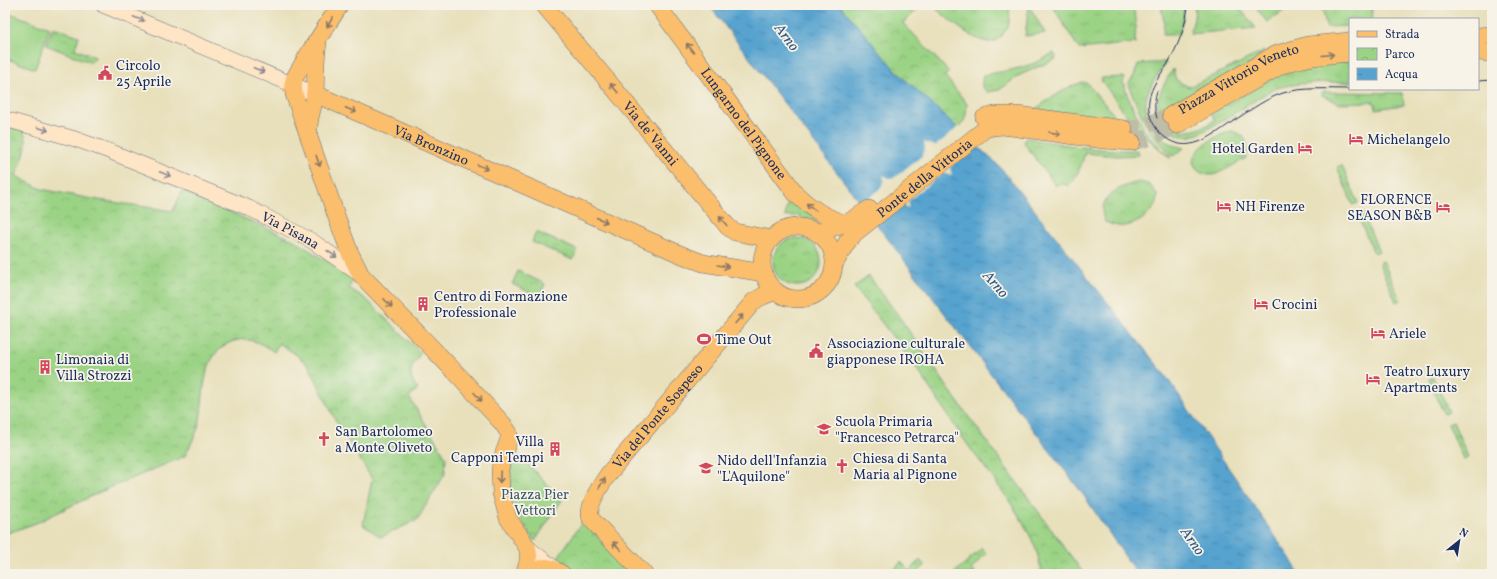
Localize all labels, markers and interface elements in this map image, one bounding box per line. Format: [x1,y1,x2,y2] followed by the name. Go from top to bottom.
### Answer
[132,16,144,24] one-way arrow
[325,16,333,28] one-way arrow
[1349,18,1479,90] legend
[768,19,803,56] water label: Arno
[1385,27,1420,43] text: Strada
[1175,40,1301,120] street label: Piazza Vittorio Veneto
[686,43,694,54] one-way arrow
[1385,47,1415,63] text: Parco
[1321,51,1334,59] one-way arrow
[116,57,172,92] place label: Circolo 25 Aprile
[695,64,791,184] street label: Lungarno del Pignone
[97,65,113,81] public building icon: Circolo 25 Aprile
[252,67,264,74] one-way arrow
[1385,67,1418,83] text: Acqua
[610,82,618,93] one-way arrow
[617,98,682,171] street label: Via de' Vanni
[344,107,356,114] one-way arrow
[390,121,471,171] street label: Via Bronzino
[36,126,49,133] one-way arrow
[1048,129,1061,137] one-way arrow
[1348,131,1364,147] hotel icon: Michelangelo
[1367,131,1450,150] place label: Michelangelo
[873,135,977,223] street label: Ponte della Vittoria
[1212,140,1294,159] place label: Hotel Garden
[1297,140,1313,156] hotel icon: Hotel Garden
[314,155,322,167] one-way arrow
[477,164,489,171] one-way arrow
[158,170,170,178] one-way arrow
[1347,191,1432,226] place label: FLORENCE SEASON B&B
[1216,198,1232,214] hotel icon: NH Firenze
[1235,198,1305,217] place label: NH Firenze
[1435,199,1451,215] hotel icon: FLORENCE SEASON B&B
[805,203,816,212] one-way arrow
[257,208,323,254] street label: Via Pisana
[719,215,728,226] one-way arrow
[595,216,607,224] one-way arrow
[326,250,337,258] one-way arrow
[716,262,729,270] one-way arrow
[976,266,1013,303] water label: Arno
[434,288,568,323] place label: Centro di Formazione Professionale
[415,296,431,312] building icon: Centro di Formazione Professionale
[1253,296,1269,312] hotel icon: Crocini
[1272,296,1318,315] place label: Crocini
[383,298,393,307] one-way arrow
[735,313,744,324] one-way arrow
[1370,325,1386,341] hotel icon: Ariele
[1389,325,1427,344] place label: Ariele
[696,331,712,347] sports icon: Time Out
[715,331,772,350] place label: Time Out
[827,335,965,370] place label: Associazione culturale giapponese IROHA
[808,343,824,359] public building icon: Associazione culturale giapponese IROHA
[56,351,131,386] place label: Limonaia di Villa Strozzi
[37,359,53,375] building icon: Limonaia di Villa Strozzi
[609,360,708,473] street label: Via del Ponte Sospeso
[1384,363,1470,398] place label: Teatro Luxury Apartments
[1365,371,1381,387] hotel icon: Teatro Luxury Apartments
[473,391,482,401] one-way arrow
[835,413,959,448] place label: Scuola Primaria "Francesco Petrarca"
[816,421,832,437] school or university icon: Scuola Primaria "Francesco Petrarca"
[335,423,433,458] place label: San Bartolomeo a Monte Oliveto
[316,431,332,447] church icon: San Bartolomeo a Monte Oliveto
[451,433,544,468] place label: Villa Capponi Tempi
[547,441,563,457] building icon: Villa Capponi Tempi
[853,450,957,485] place label: Chiesa di Santa Maria al Pignone
[717,452,827,487] place label: Nido dell'Infanzia "L'Aquilone"
[834,458,850,474] church icon: Chiesa di Santa Maria al Pignone
[698,460,714,476] school or university icon: Nido dell'Infanzia "L'Aquilone"
[496,470,504,483] one-way arrow
[599,477,607,489] one-way arrow
[501,486,569,521] park label: Piazza Pier Vettori
[1439,521,1479,561] north arrow
[1174,523,1209,560] water label: Arno
[1456,525,1470,542] text: N
[612,541,622,551] one-way arrow

